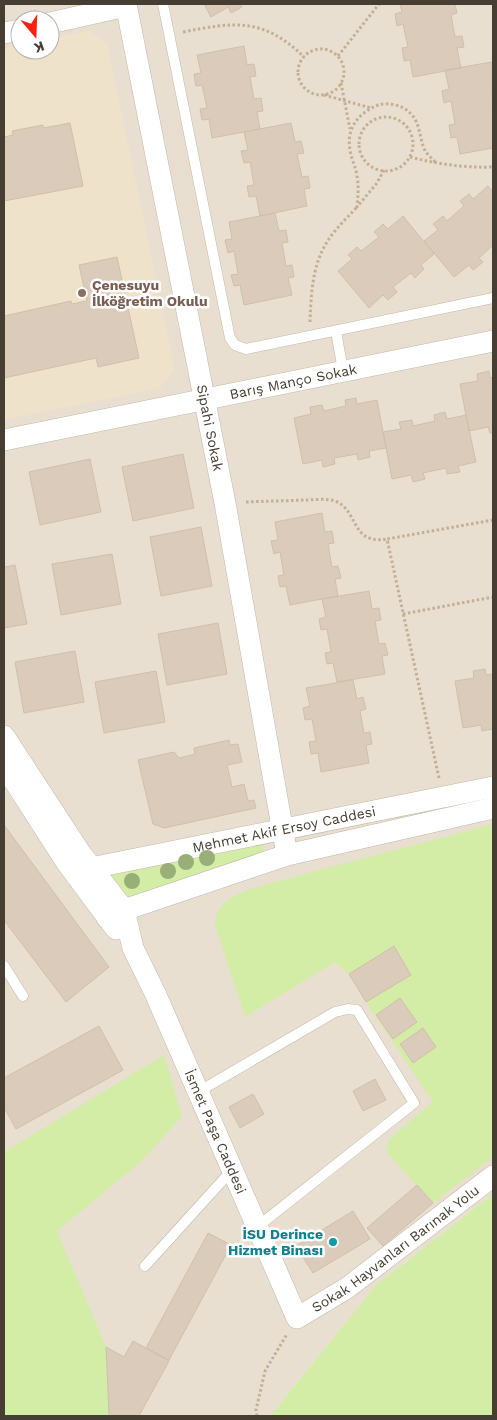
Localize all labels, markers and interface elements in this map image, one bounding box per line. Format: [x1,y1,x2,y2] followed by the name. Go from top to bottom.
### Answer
[10,10,60,60] north arrow
[32,38,46,57] text: K
[92,277,208,309] place label: Çenesuyu İlköğretim Okulu
[76,287,88,299] marker: Çenesuyu İlköğretim Okulu
[228,361,358,402] street label: Barış Manço Sokak
[194,383,226,472] street label: Sipahi Sokak
[191,803,377,855] street label: Mehmet Akif Ersoy Caddesi
[181,1067,250,1196] street label: İsmet Paşa Caddesi
[309,1182,482,1315] street label: Sokak Hayvanları Barınak Yolu
[228,1226,323,1258] place label: İSU Derince Hizmet Binası
[327,1236,339,1248] marker: İSU Derince Hizmet Binası

